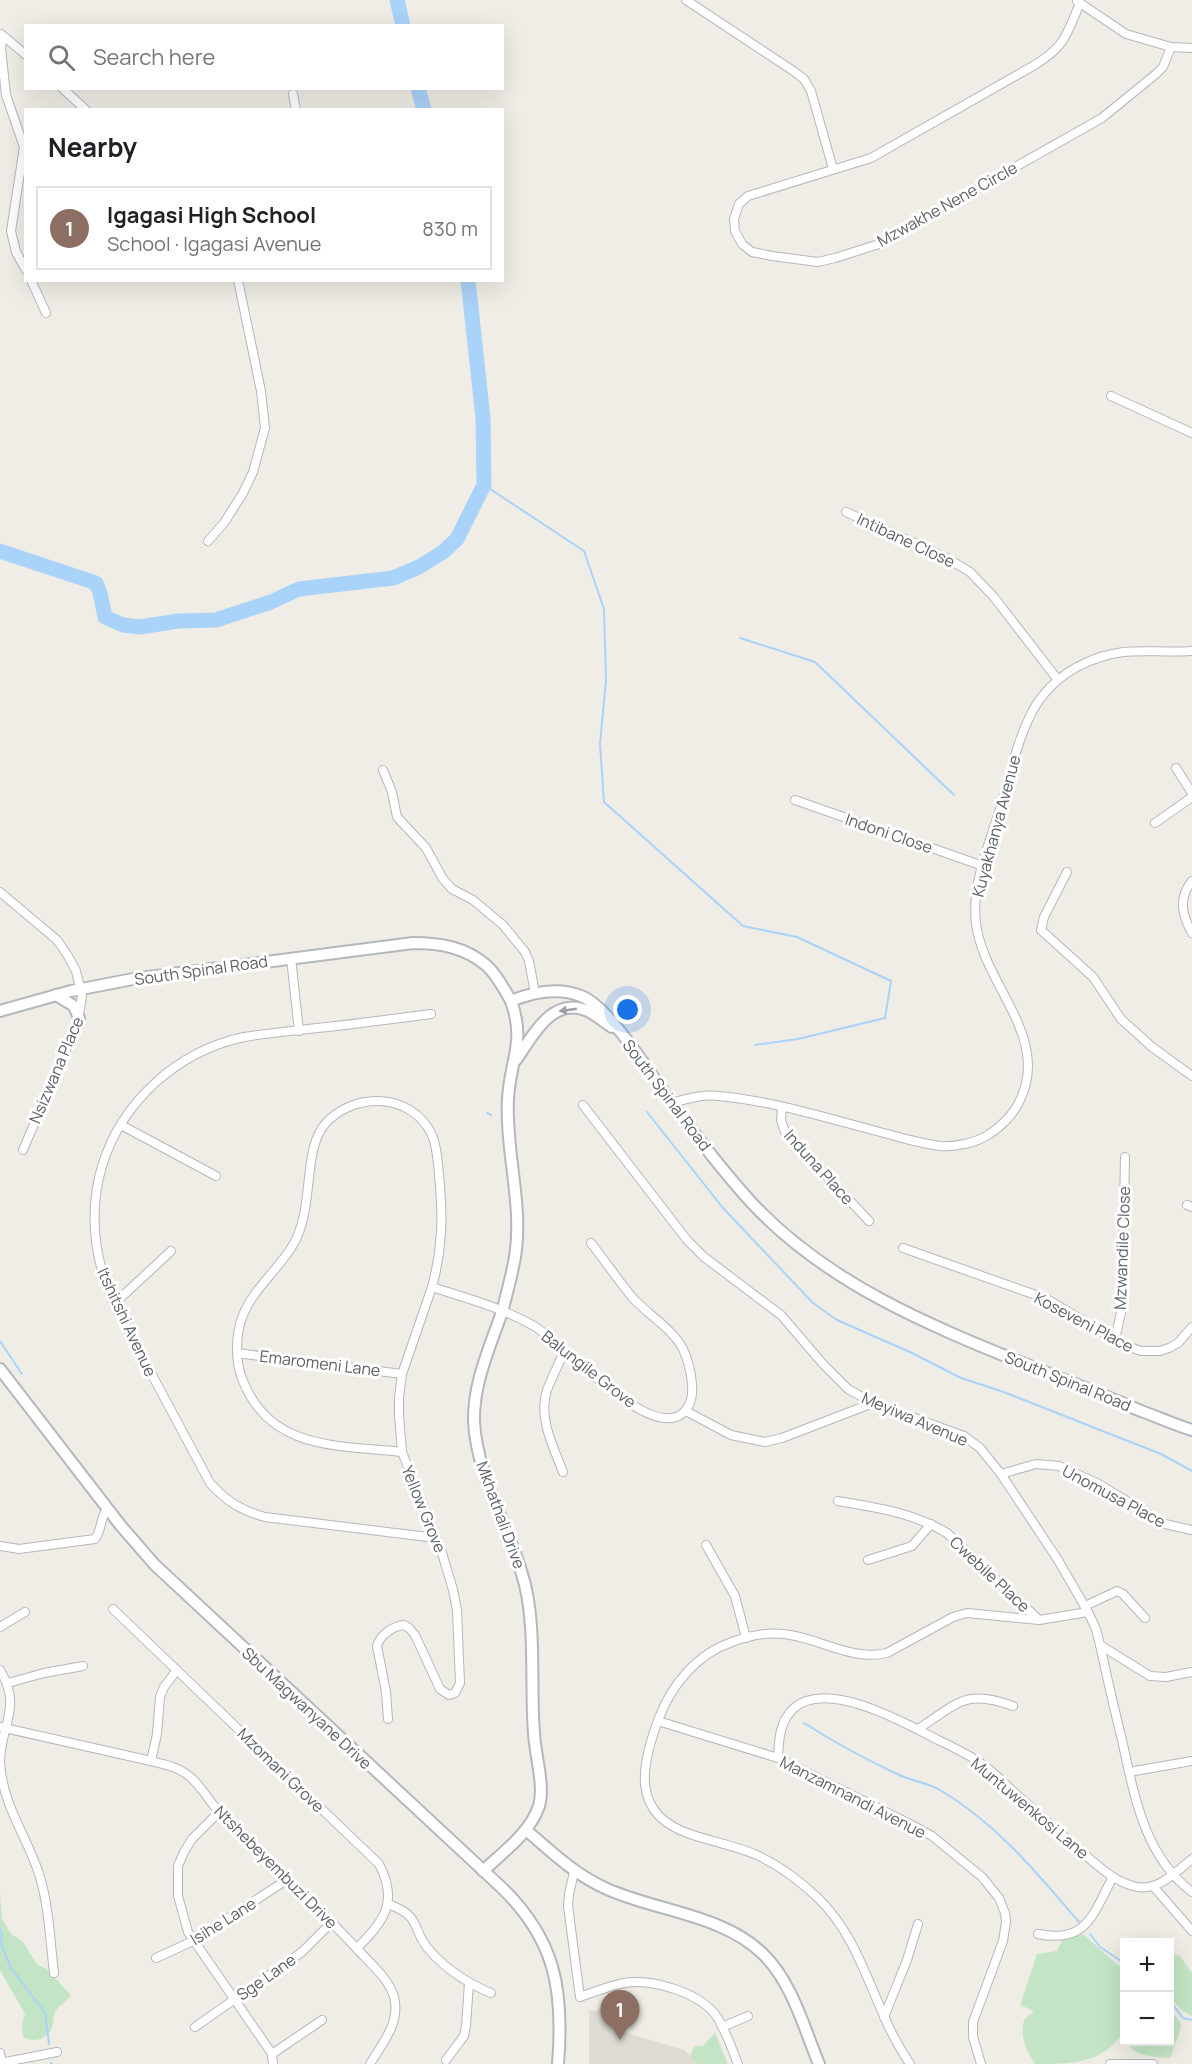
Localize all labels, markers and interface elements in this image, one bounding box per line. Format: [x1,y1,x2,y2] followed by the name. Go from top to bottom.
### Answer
[24,24,504,90] search box
[45,41,78,74] icon: search
[93,42,215,72] text: Search here
[48,129,137,165] text: Nearby
[873,156,1021,252] street label: Mzwakhe Nene Circle
[107,200,316,230] text: Igagasi High School
[65,215,74,242] text: 1
[422,215,478,242] text: 830 m
[107,230,321,257] text: School · Igagasi Avenue
[853,508,959,572] street label: Intibane Close
[966,753,1026,899] street label: Kuyakhanya Avenue
[842,808,936,858] street label: Indoni Close
[133,950,269,990] street label: South Spinal Road
[613,995,642,1024] your location
[559,1005,578,1014] one-way arrow
[24,1013,88,1127] street label: Nsizwana Place
[618,1035,716,1155] street label: South Spinal Road
[779,1125,859,1209] street label: Induna Place
[1109,1186,1135,1310] street label: Mzwandile Close
[92,1264,162,1380] street label: Itshitshi Avenue
[1031,1287,1137,1357] street label: Koseveni Place
[537,1325,641,1413] street label: Balungile Grove
[258,1345,382,1381] street label: Emaromeni Lane
[1002,1346,1134,1416] street label: South Spinal Road
[858,1387,972,1451] street label: Meyiwa Avenue
[471,1458,531,1572] street label: Mkhathali Drive
[1059,1460,1169,1532] street label: Unomusa Place
[397,1462,451,1556] street label: Yellow Grove
[945,1531,1035,1617] street label: Cwebile Place
[237,1642,377,1774] street label: Sbu Magwanyane Drive
[233,1723,329,1817] street label: Mzomani Grove
[776,1751,930,1843] street label: Manzamnandi Avenue
[967,1752,1093,1864] street label: Muntuwenkosi Lane
[210,1801,342,1933] street label: Ntshebeyembuzi Drive
[186,1892,260,1950] street label: Isihe Lane
[1120,1938,1174,2046] map controls
[1120,1938,1174,1992] button: +
[232,1949,300,2005] street label: Sge Lane
[600,1990,640,2040] pin: 1
[1120,1992,1174,2046] button: −

